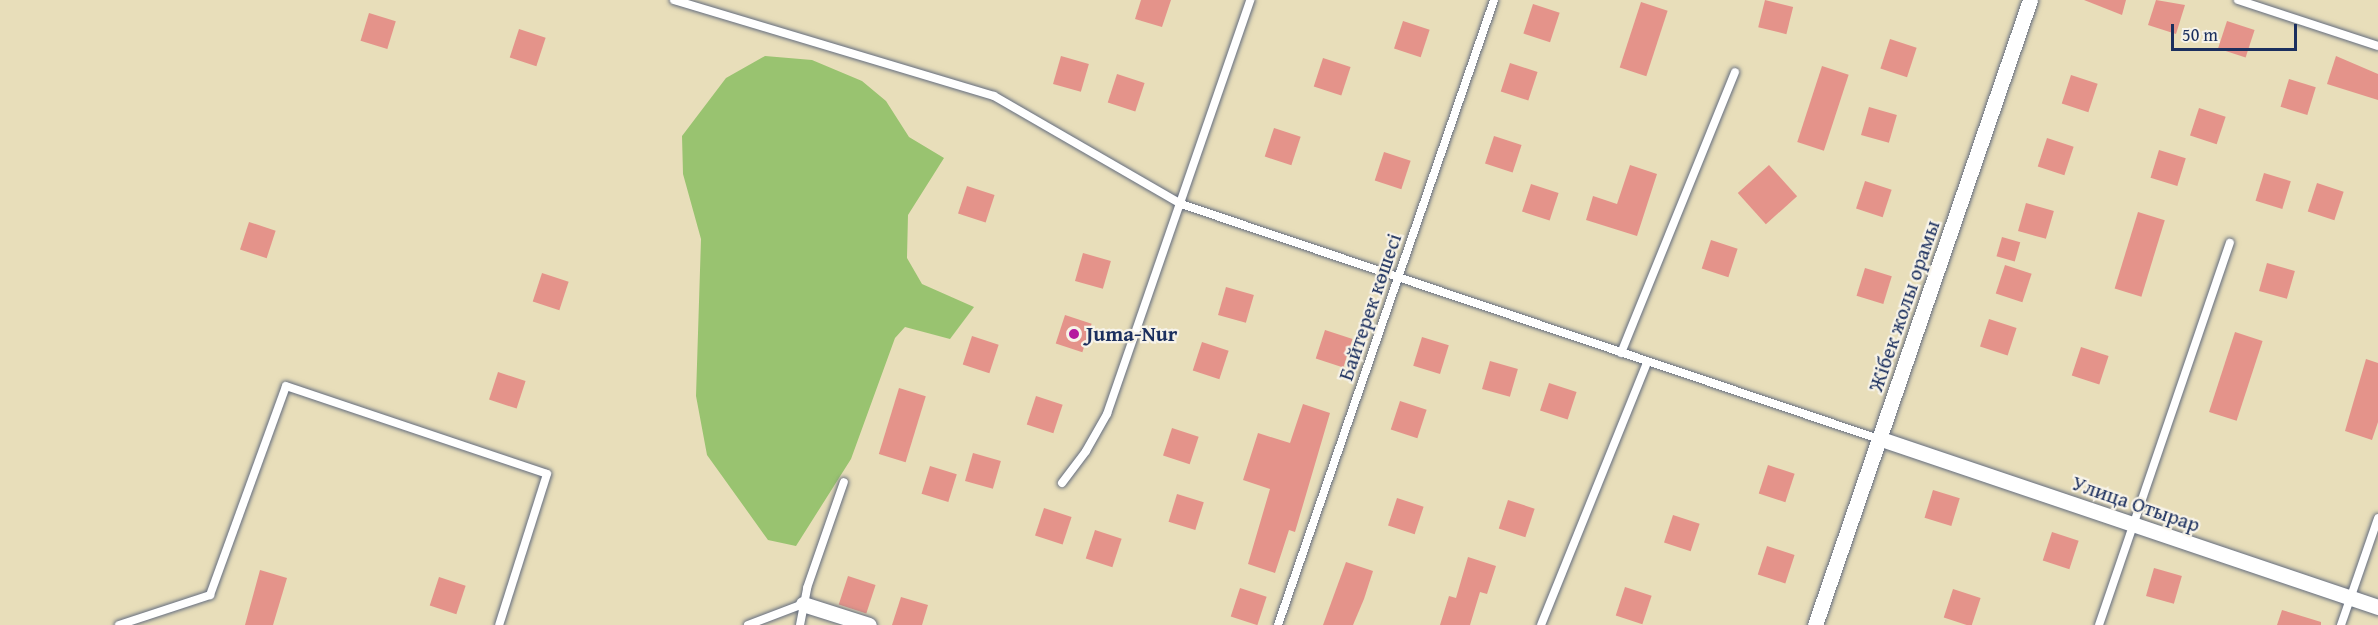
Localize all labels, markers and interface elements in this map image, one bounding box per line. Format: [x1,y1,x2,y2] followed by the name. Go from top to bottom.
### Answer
[2174,12,2300,50] scale bar
[2182,21,2218,48] text: 50 m
[1863,217,1945,395] street label: Жібек жолы орамы
[1333,230,1407,384] street label: Байтерек көшесі
[1086,321,1177,347] place label: Juma-Nur
[1067,327,1081,341] marker: Juma-Nur
[2069,470,2203,538] street label: Улица Отырар

